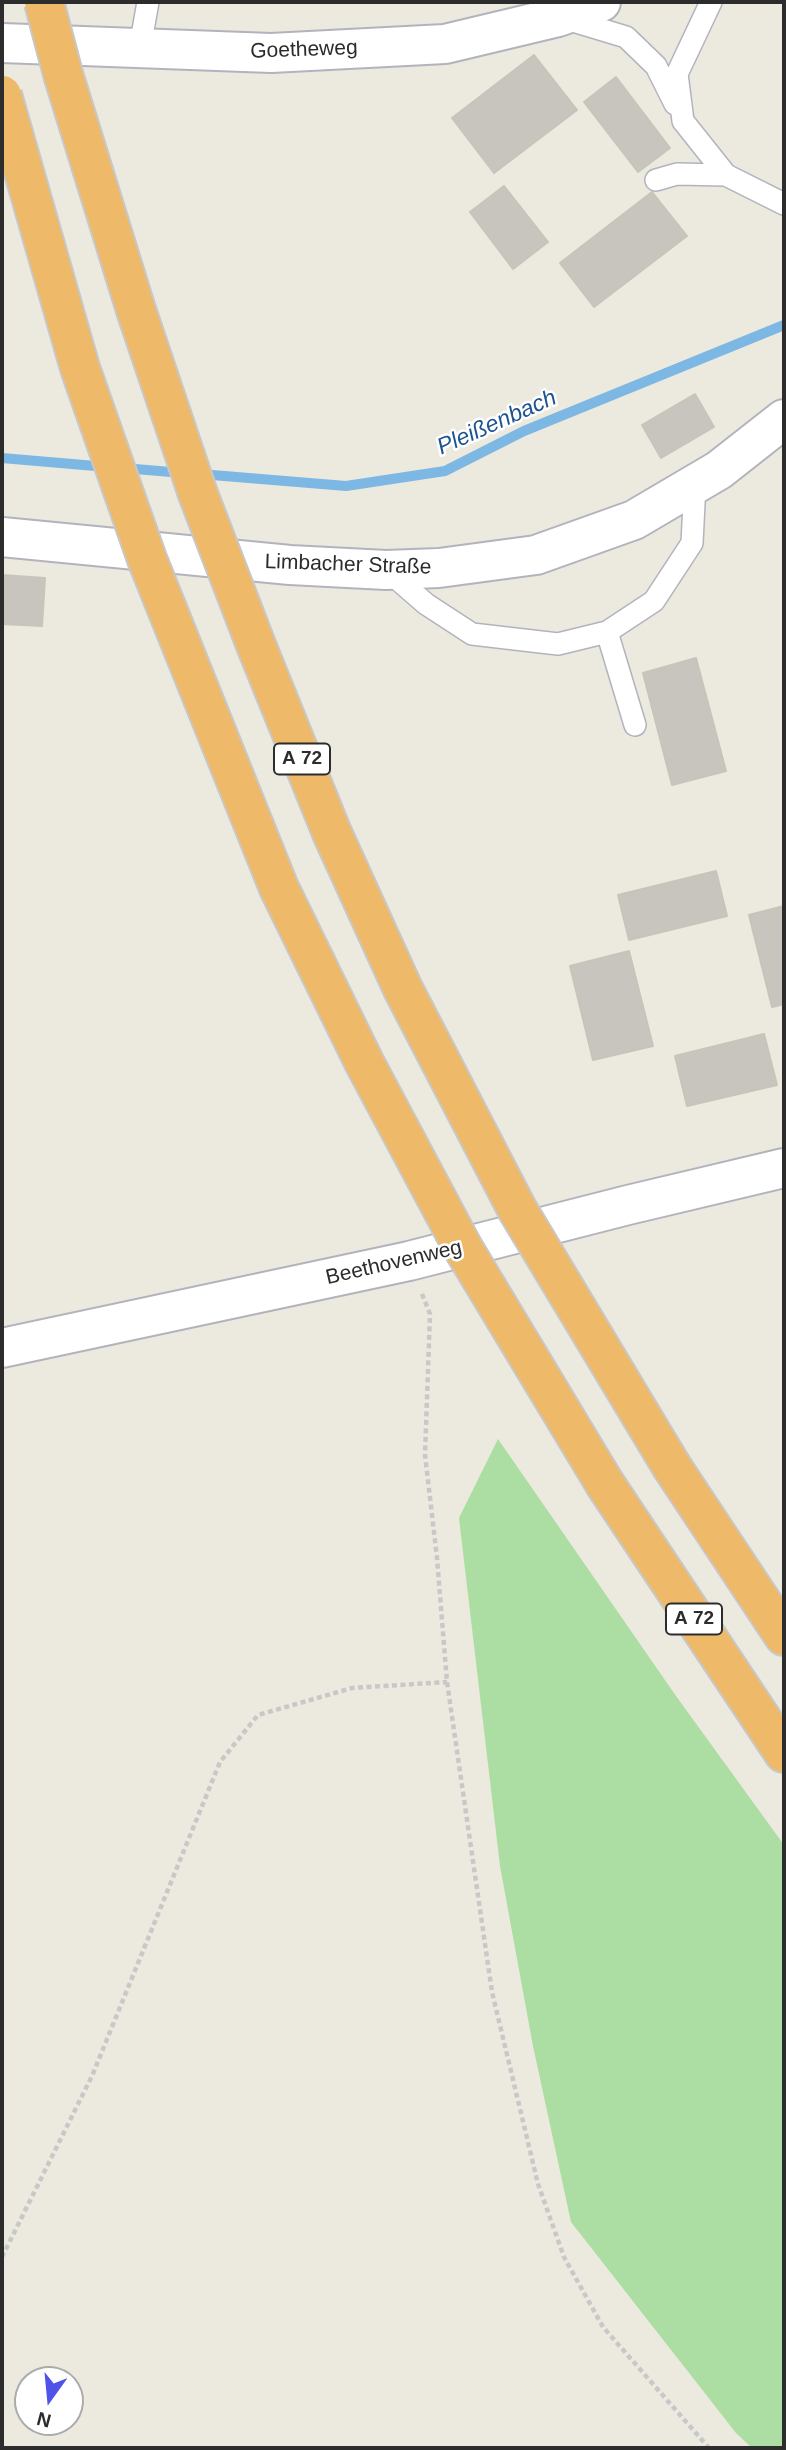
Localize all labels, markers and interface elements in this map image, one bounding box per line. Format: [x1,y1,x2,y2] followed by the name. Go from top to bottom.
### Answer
[250,36,358,64] street label: Goetheweg
[433,384,561,462] water label: Pleißenbach
[264,549,432,581] street label: Limbacher Straße
[274,744,330,774] road number: A 72
[323,1235,465,1291] street label: Beethovenweg
[666,1604,722,1634] road number: A 72
[14,2366,84,2436] north arrow
[35,2408,53,2432] text: N

